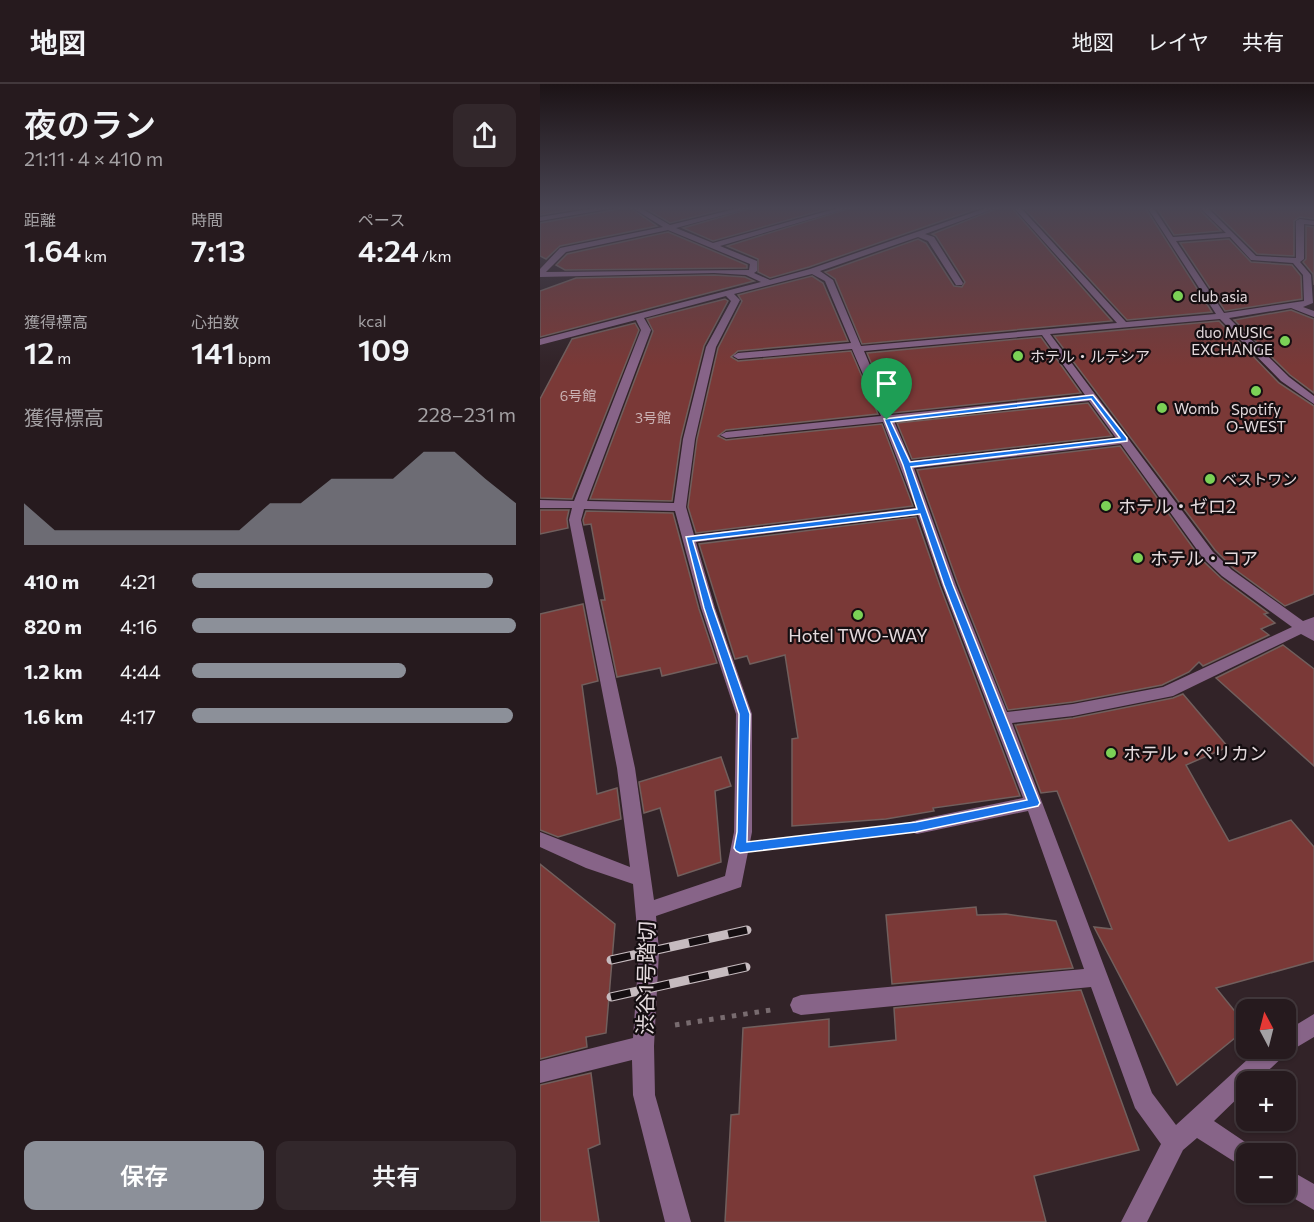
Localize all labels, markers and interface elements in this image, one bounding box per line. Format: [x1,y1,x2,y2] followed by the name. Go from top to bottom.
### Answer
[30,25,86,59] text: 地図
[1072,29,1114,54] text: 地図
[1147,29,1209,54] text: レイヤ
[1242,29,1284,54] text: 共有
[24,103,156,144] text: 夜のラン
[453,104,516,167] button: share
[24,146,163,170] text: 21:11 · 4 × 410 m
[24,210,56,229] text: 距離
[191,210,223,229] text: 時間
[358,210,405,229] text: ペース
[24,231,81,268] text: 1.64
[191,231,246,268] text: 7:13
[358,231,419,268] text: 4:24
[81,246,107,265] text: km
[419,246,452,265] text: /km
[1190,287,1248,305] place label: club asia
[1171,289,1185,303] marker: club asia
[358,311,387,330] text: kcal
[24,312,88,331] text: 獲得標高
[191,312,239,331] text: 心拍数
[1191,323,1273,358] place label: duo MUSIC EXCHANGE
[358,330,410,367] text: 109
[24,333,54,370] text: 12
[191,333,235,370] text: 141
[1278,334,1292,348] marker: duo MUSIC EXCHANGE
[1030,347,1150,365] place label: ホテル・ルテシア
[54,348,71,367] text: m
[235,348,271,367] text: bpm
[1011,349,1025,363] marker: ホテル・ルテシア
[861,358,912,420] pin
[870,367,903,400] icon: arrive
[1249,384,1263,398] marker: Spotify O-WEST
[560,387,596,404] house number: 6号館
[1174,399,1219,417] place label: Womb
[1226,400,1286,435] place label: Spotify O-WEST
[1155,401,1169,415] marker: Womb
[418,402,516,426] text: 228–231 m
[24,405,104,429] text: 獲得標高
[635,409,671,426] house number: 3号館
[1222,470,1297,488] place label: ベストワン
[1203,472,1217,486] marker: ベストワン
[1118,495,1236,517] place label: ホテル・ゼロ2
[1099,499,1113,513] marker: ホテル・ゼロ2
[1150,547,1258,569] place label: ホテル・コア
[1131,551,1145,565] marker: ホテル・コア
[24,569,79,593] text: 410 m
[120,569,156,593] text: 4:21
[851,608,865,622] marker: Hotel TWO-WAY
[24,614,82,638] text: 820 m
[120,614,157,638] text: 4:16
[788,624,928,646] place label: Hotel TWO-WAY
[24,659,82,683] text: 1.2 km
[120,659,161,683] text: 4:44
[24,704,83,728] text: 1.6 km
[120,704,156,728] text: 4:17
[1123,742,1267,764] place label: ホテル・ペリカン
[1104,746,1118,760] marker: ホテル・ペリカン
[632,921,658,1035] street label: 渋谷1号踏切
[1236,999,1296,1059] north arrow
[1236,999,1296,1203] map controls
[1236,1071,1296,1131] button: +
[24,1141,264,1210] button: 保存
[276,1141,516,1210] button: 共有
[1236,1143,1296,1203] button: −

